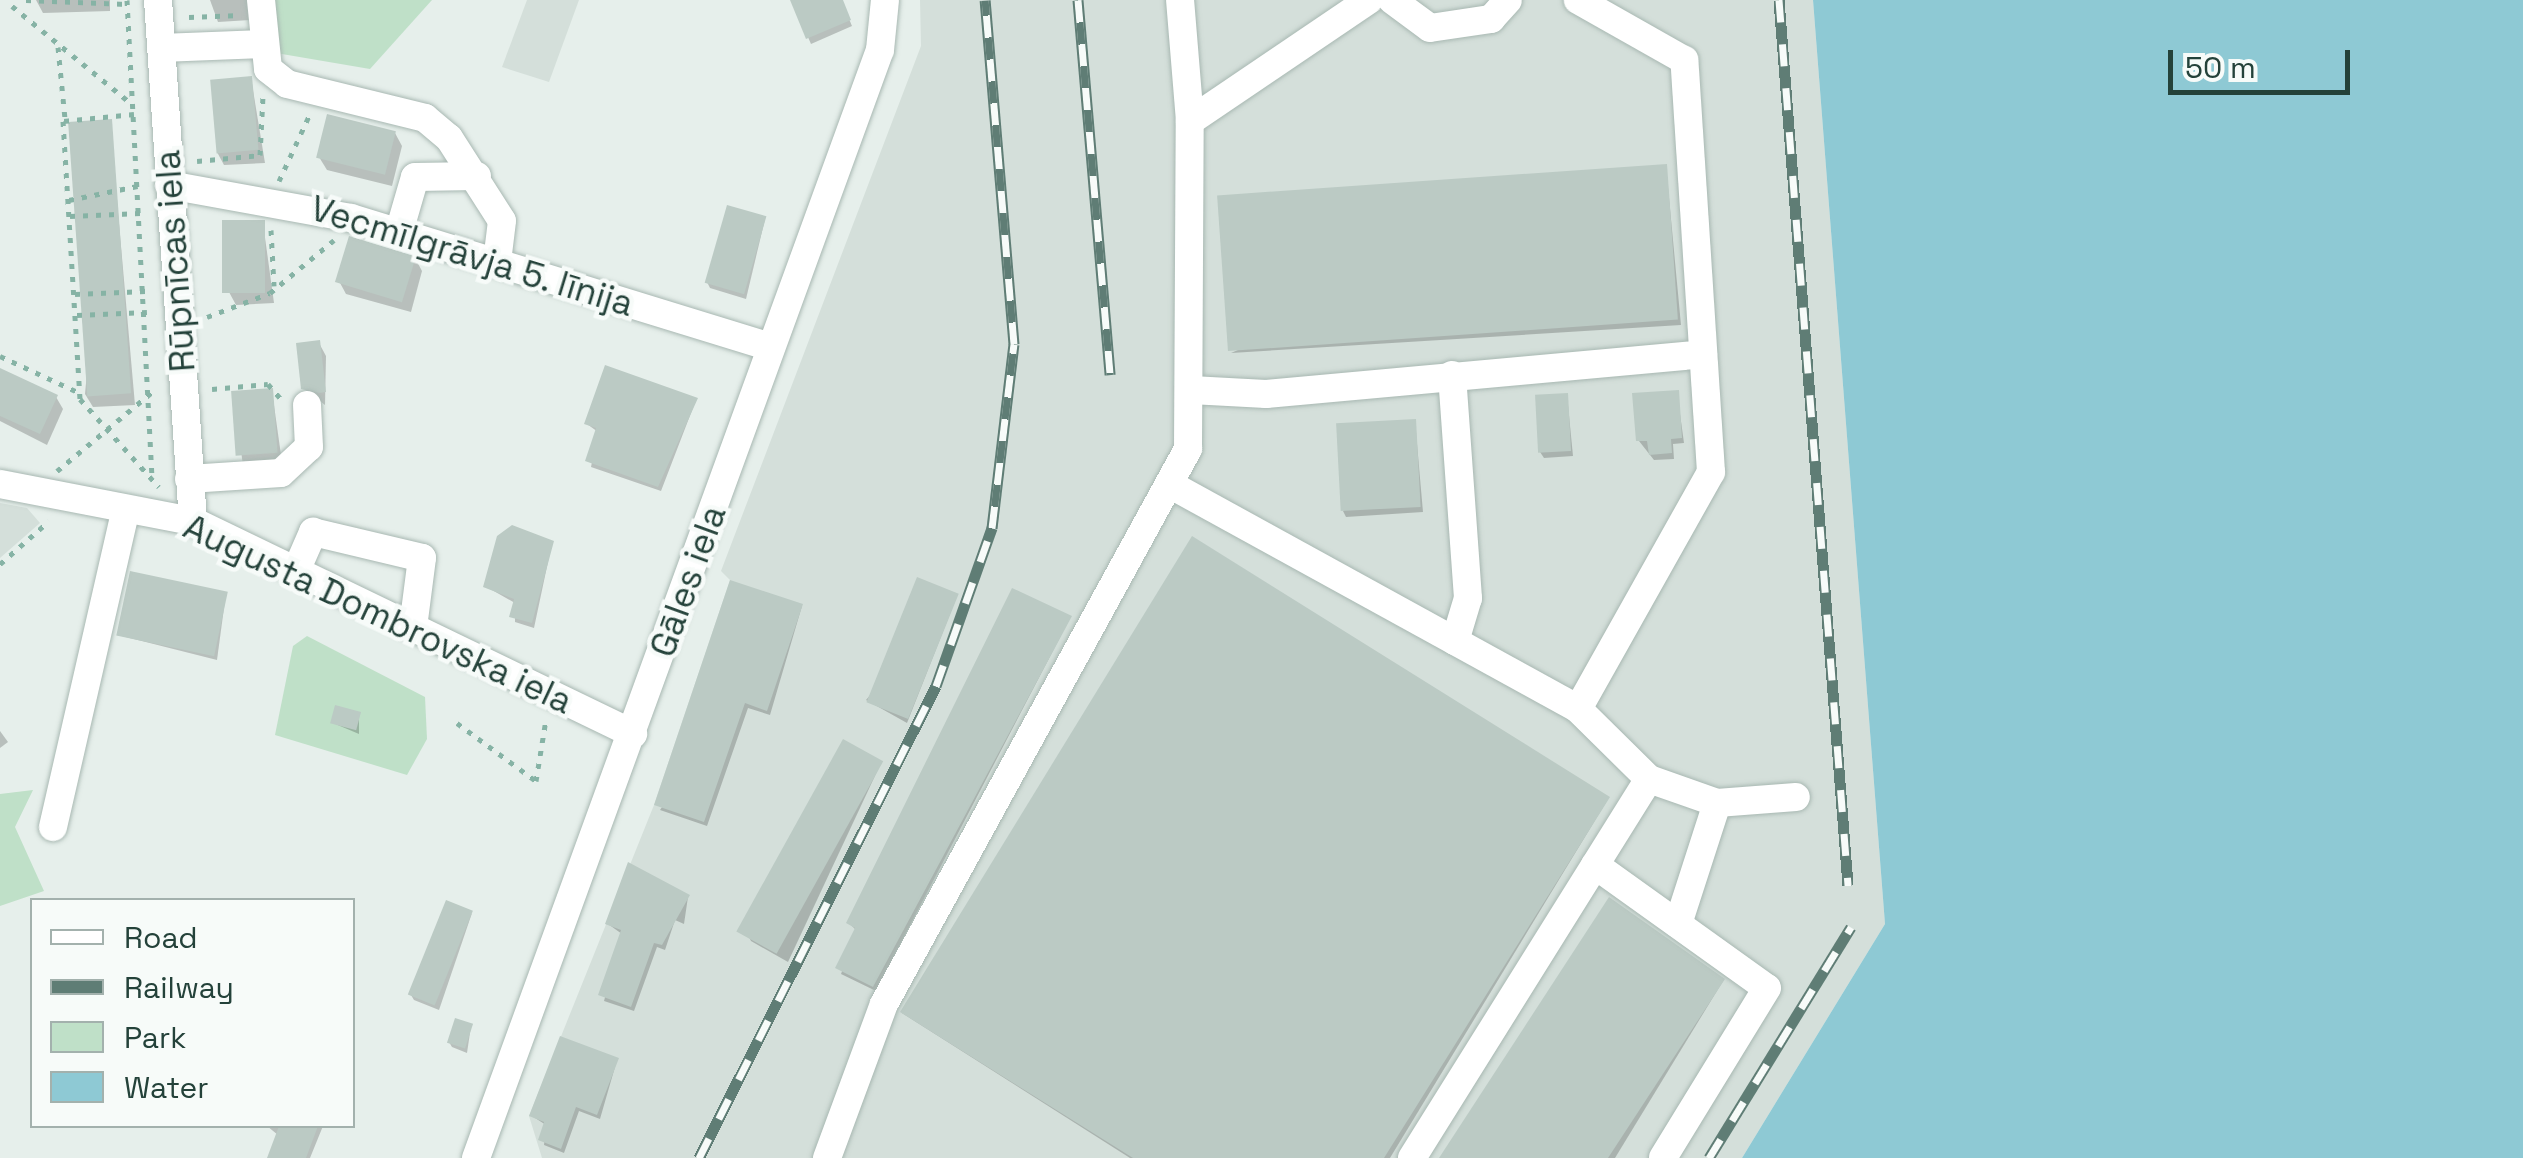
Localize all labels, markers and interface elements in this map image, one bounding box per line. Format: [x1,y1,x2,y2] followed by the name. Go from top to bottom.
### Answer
[2173,30,2356,92] scale bar
[2185,48,2256,87] text: 50 m
[146,149,204,373] street label: Rūpnīcas iela
[305,187,639,325] street label: Vecmīlgrāvja 5. līnija
[641,500,735,662] street label: Gāles iela
[177,505,579,723] street label: Augusta Dombrovska iela
[30,898,355,1128] legend
[124,918,198,957] text: Road
[124,968,234,1007] text: Railway
[124,1018,186,1057] text: Park
[124,1068,209,1107] text: Water

